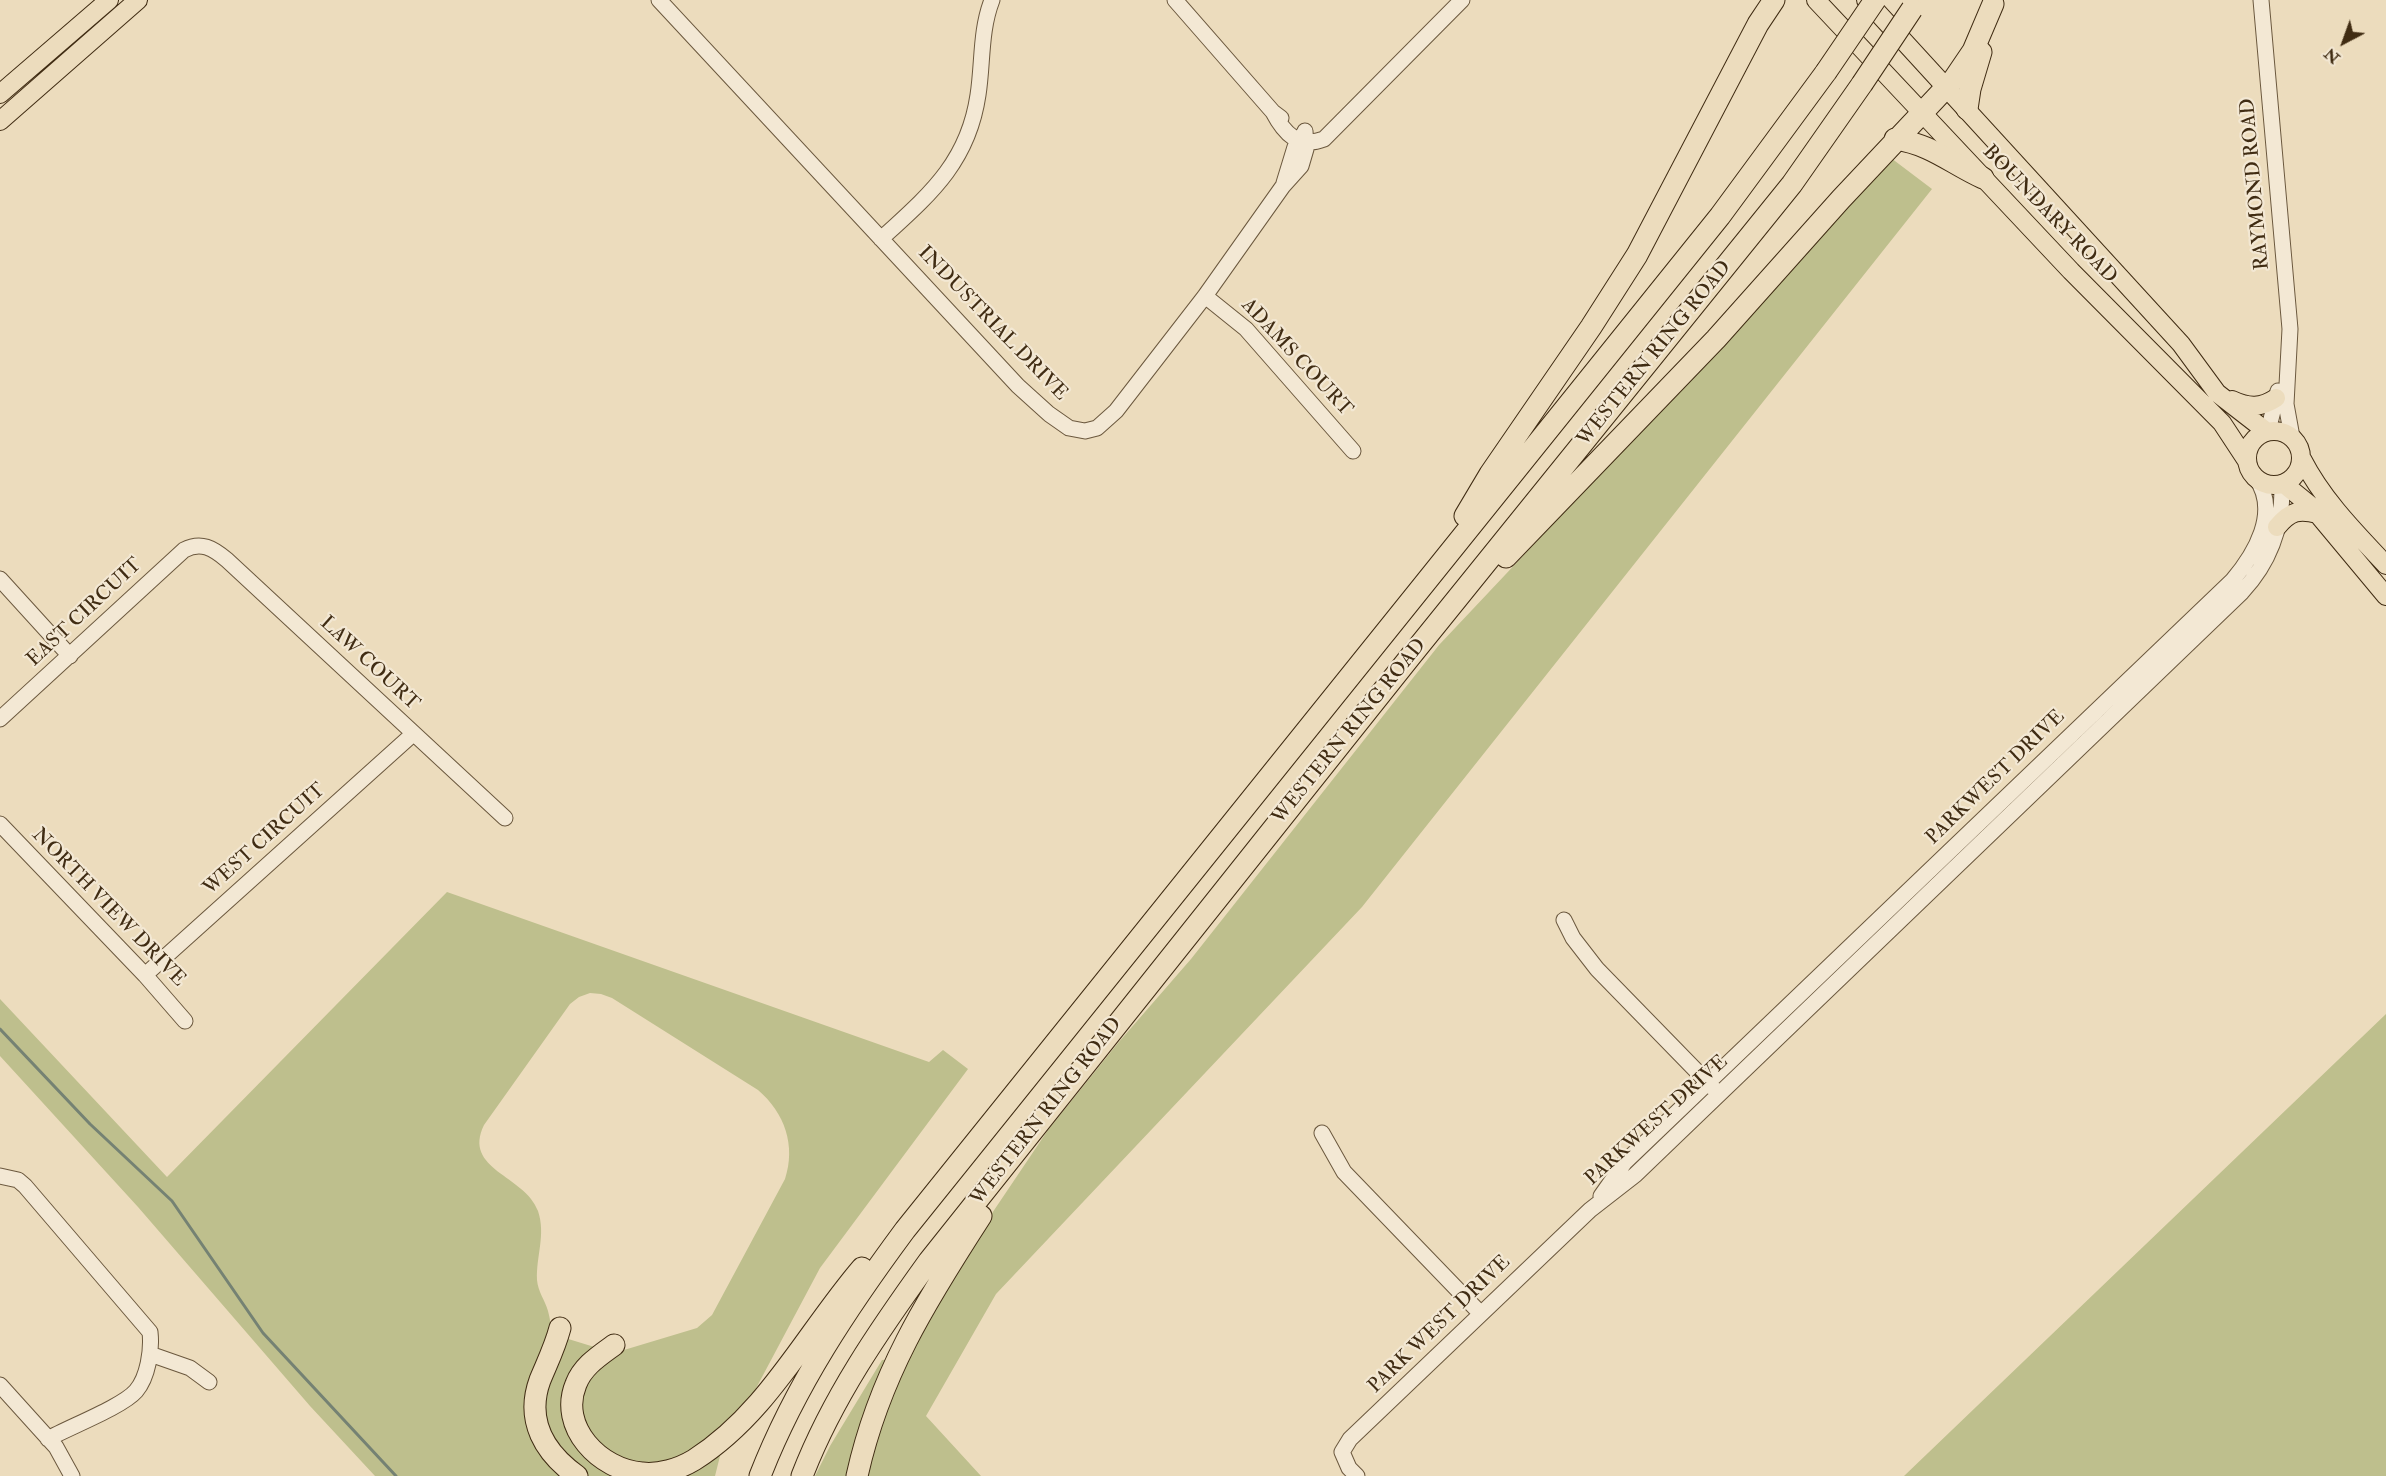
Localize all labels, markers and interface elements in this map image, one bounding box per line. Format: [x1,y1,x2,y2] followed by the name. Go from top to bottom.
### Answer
[2314,12,2374,72] north arrow
[2320,43,2344,68] text: N
[2237,97,2275,271] street label: RAYMOND ROAD
[1977,141,2121,289] street label: BOUNDARY ROAD
[912,242,1072,406] street label: INDUSTRIAL DRIVE
[1573,256,1737,452] street label: WESTERN RING ROAD
[1235,294,1357,422] street label: ADAMS COURT
[23,554,147,672] street label: EAST CIRCUIT
[314,612,424,716] street label: LAW COURT
[1268,634,1432,830] street label: WESTERN RING ROAD
[1922,706,2070,850] street label: PARKWEST DRIVE
[199,779,331,901] street label: WEST CIRCUIT
[26,824,190,992] street label: NORTH VIEW DRIVE
[966,1013,1128,1211] street label: WESTERN RING ROAD
[1581,1051,1733,1191] street label: PARKWEST DRIVE
[1364,1251,1516,1399] street label: PARK WEST DRIVE

